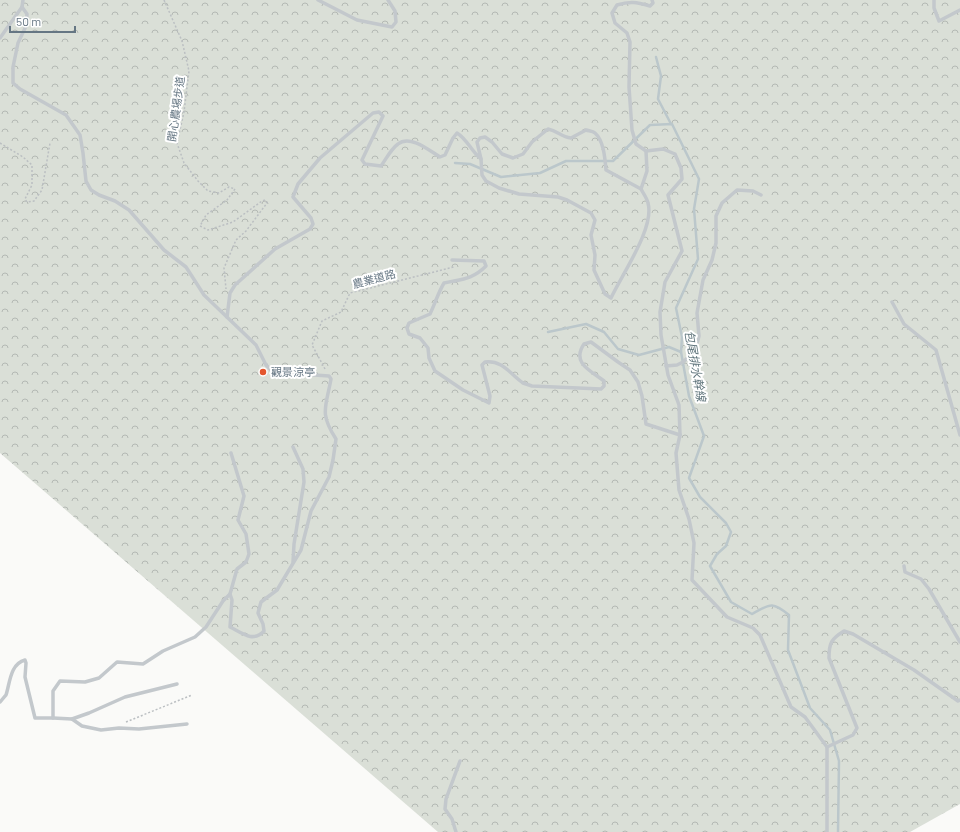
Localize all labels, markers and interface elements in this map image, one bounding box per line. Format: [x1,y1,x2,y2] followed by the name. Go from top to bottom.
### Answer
[10,8,75,34] scale bar
[16,14,41,28] text: 50 m
[164,75,187,143] street label: 開心農場步道
[351,267,397,290] street label: 農業道路
[683,329,709,404] water label: 包尾排水幹線
[271,365,315,378] place label: 觀景涼亭
[258,367,268,377] marker: 觀景涼亭

